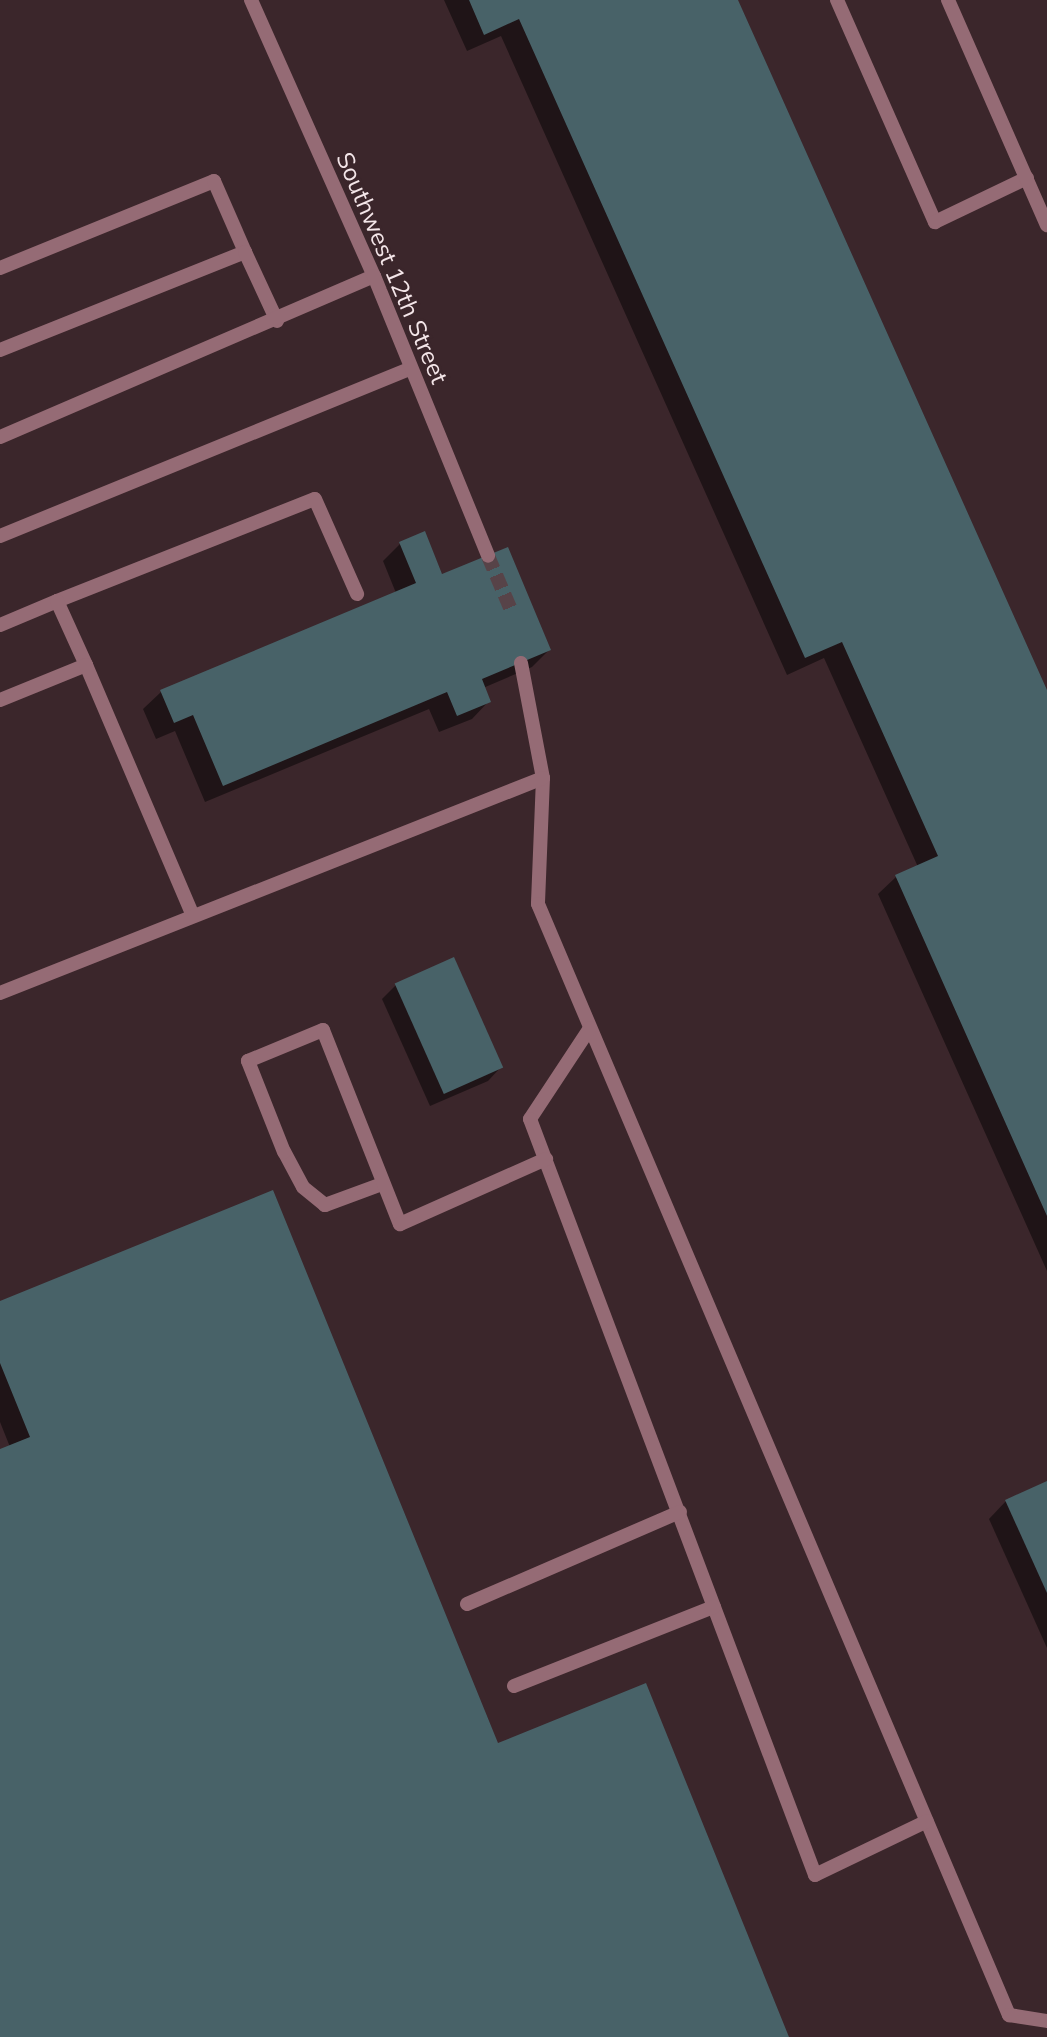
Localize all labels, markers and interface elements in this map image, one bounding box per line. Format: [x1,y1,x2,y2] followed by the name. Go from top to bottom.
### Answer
[330,148,454,388] street label: Southwest 12th Street

